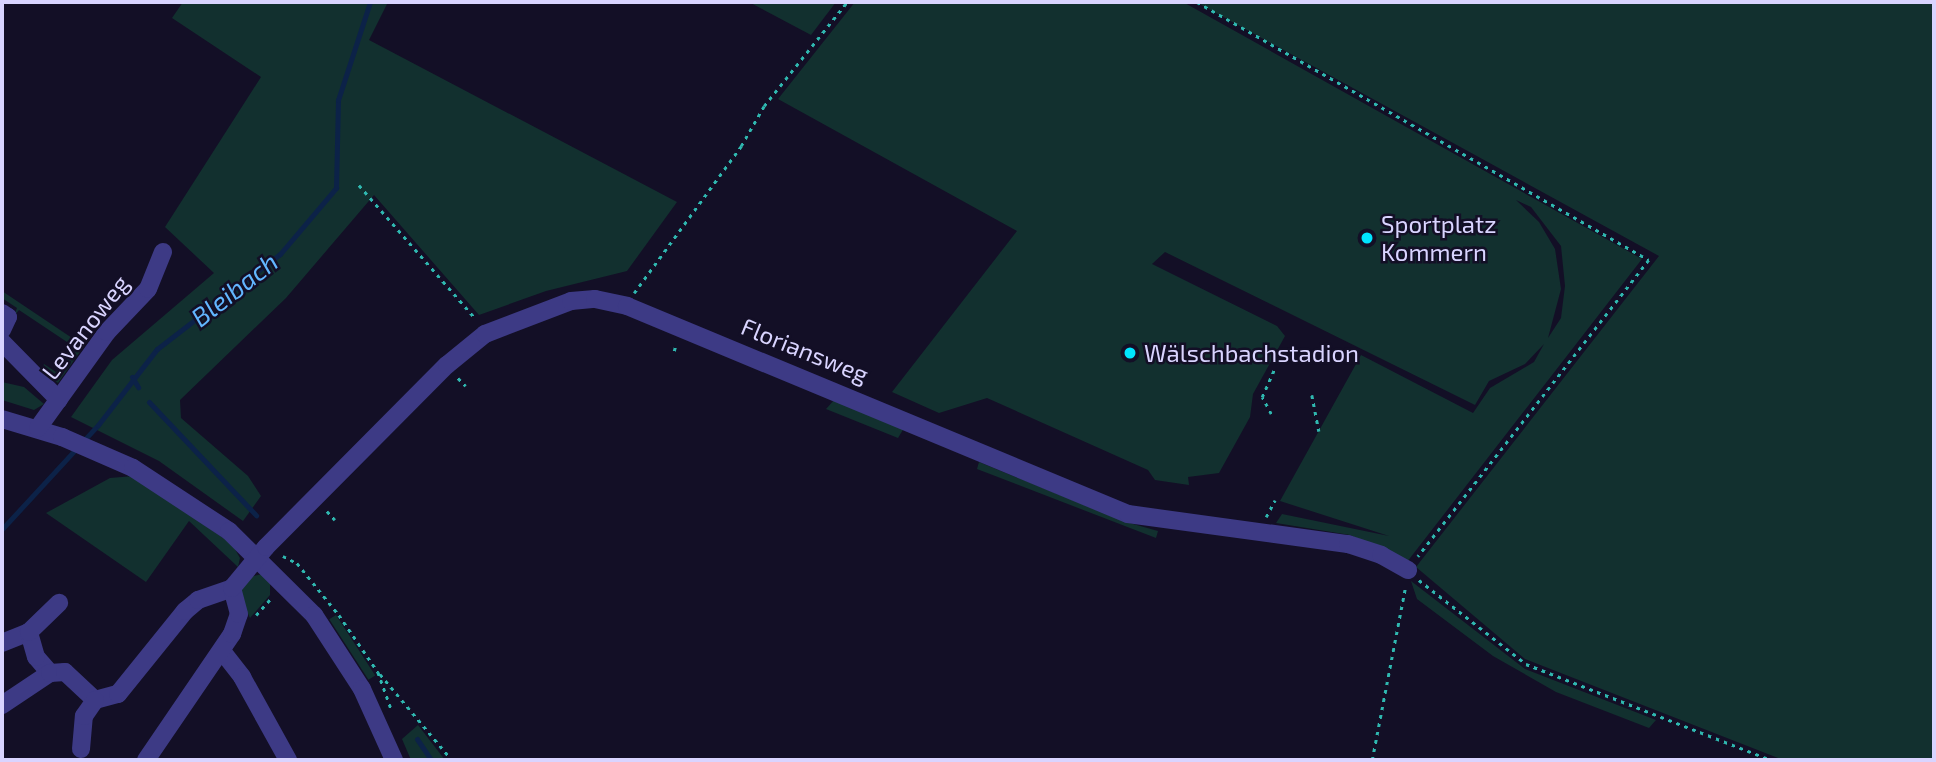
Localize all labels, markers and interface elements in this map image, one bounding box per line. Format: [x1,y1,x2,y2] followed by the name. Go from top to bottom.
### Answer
[1381,210,1496,266] place label: Sportplatz Kommern
[1359,230,1375,246] marker: Sportplatz Kommern
[184,245,284,333] water label: Bleibach
[35,269,135,385] street label: Levanoweg
[737,311,873,389] street label: Floriansweg
[1144,339,1359,367] place label: Wälschbachstadion
[1122,345,1138,361] marker: Wälschbachstadion

